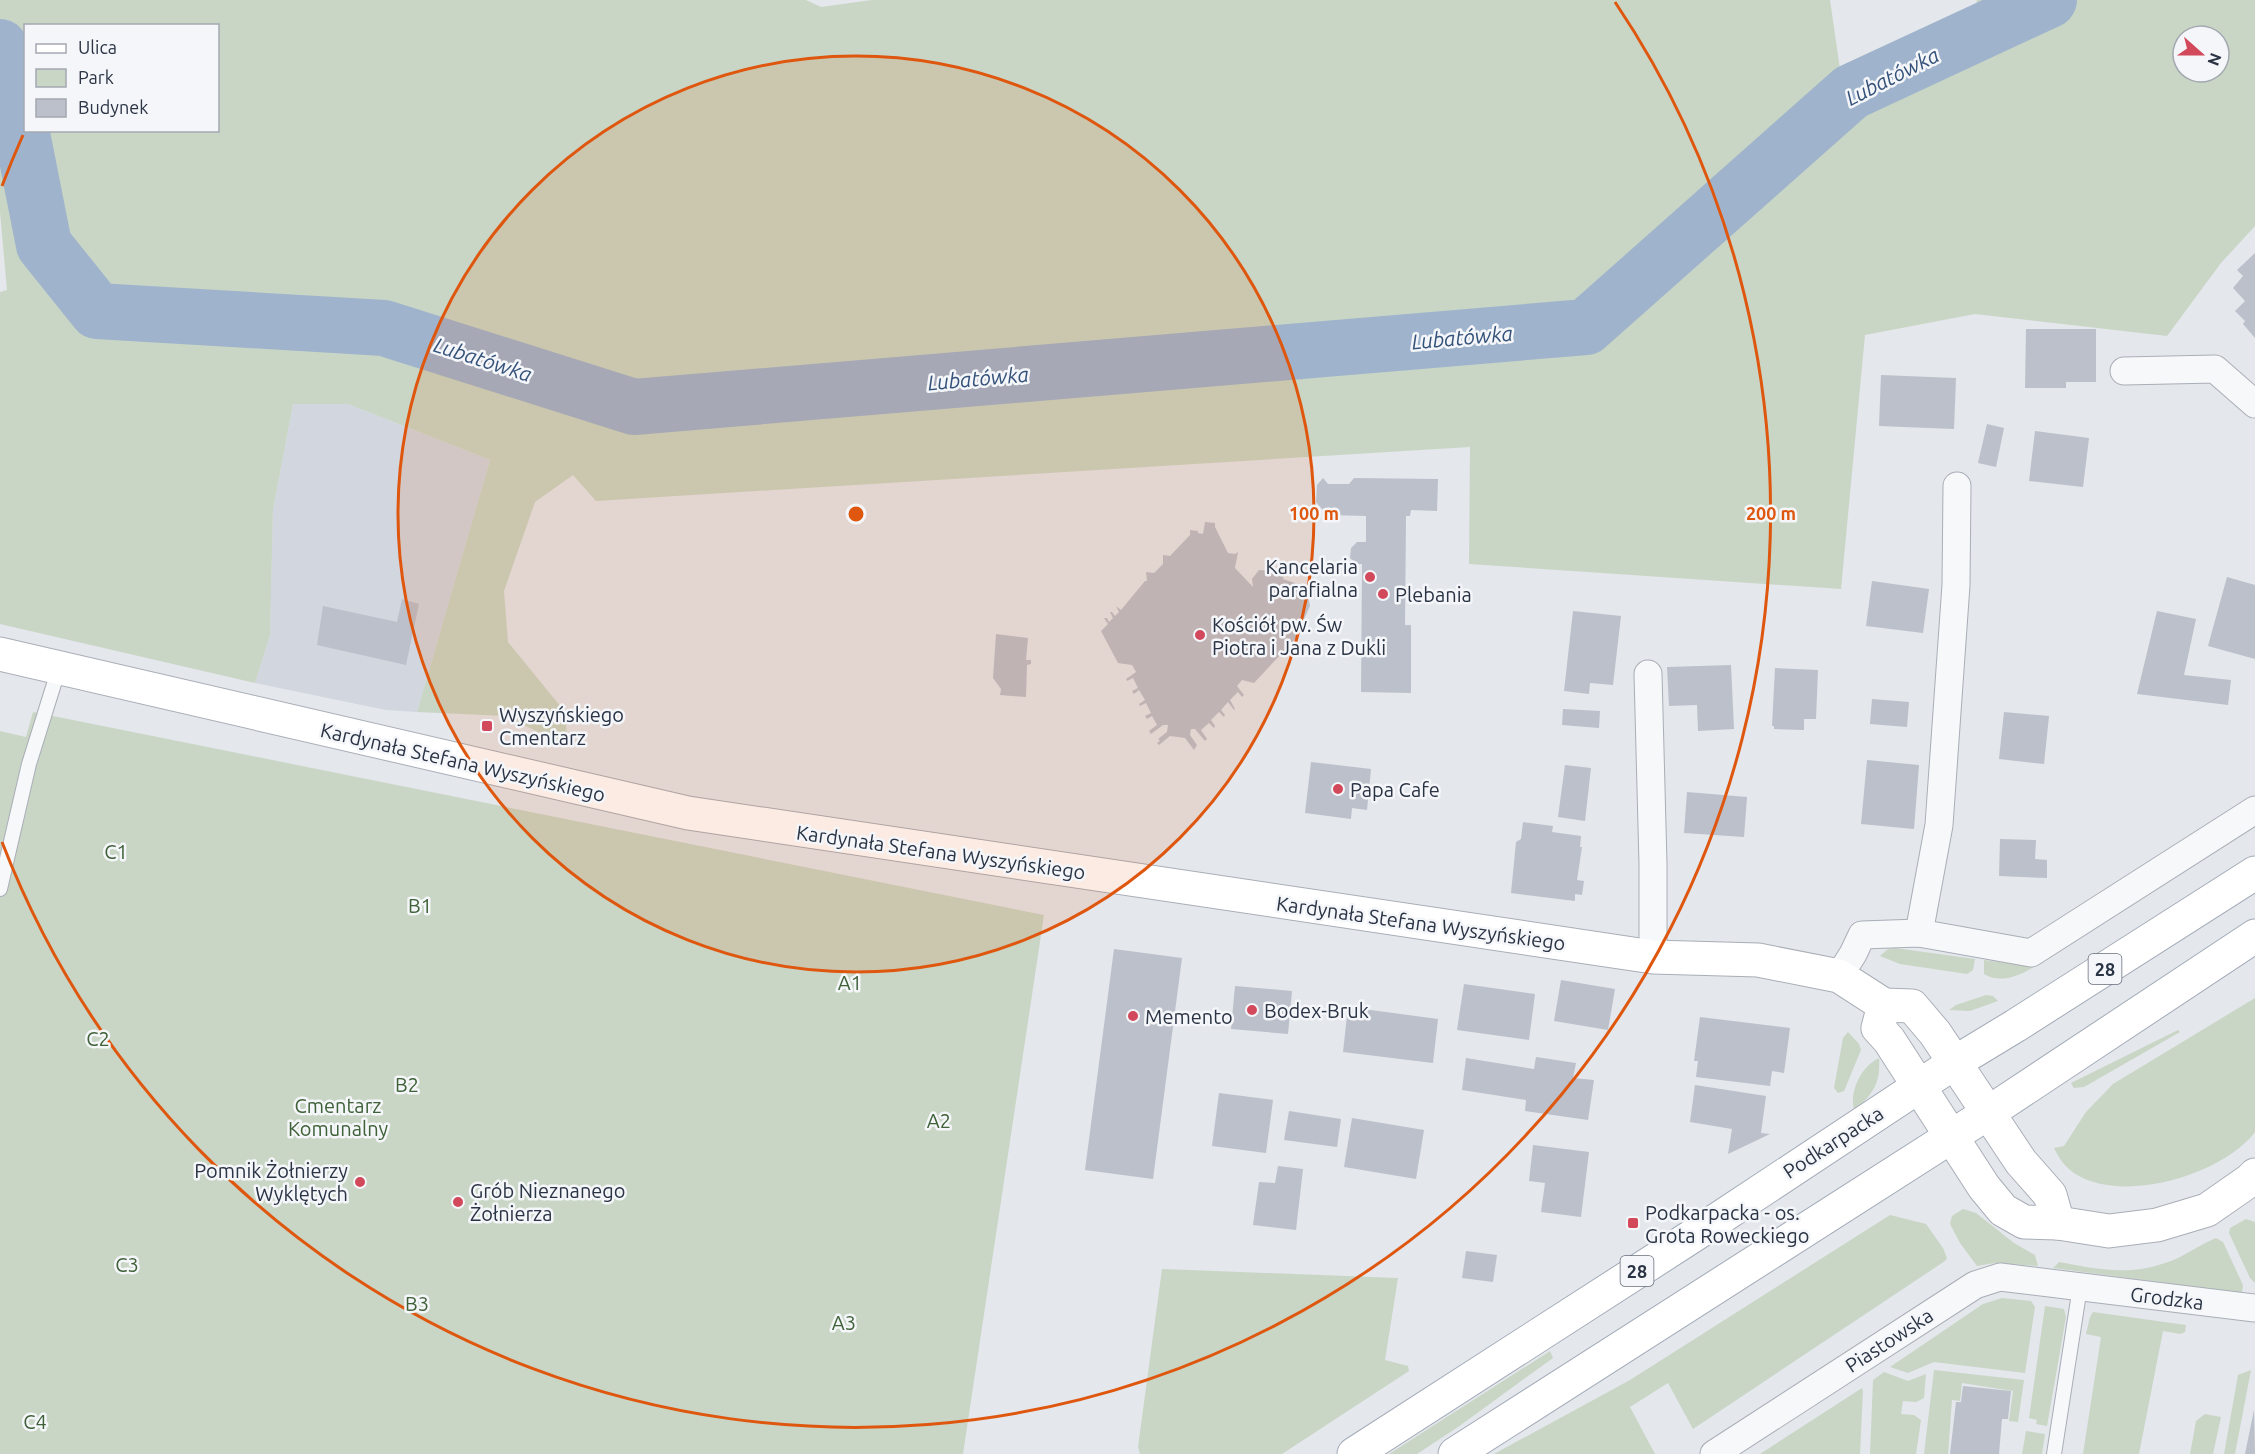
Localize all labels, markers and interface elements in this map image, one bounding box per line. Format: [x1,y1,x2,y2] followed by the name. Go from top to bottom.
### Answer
[24,24,219,132] legend
[2171,24,2231,84] north arrow
[78,37,117,57] text: Ulica
[1841,42,1943,110] water label: Lubatówka
[2204,51,2226,68] text: N
[78,67,114,87] text: Park
[78,97,148,117] text: Budynek
[1410,321,1514,353] water label: Lubatówka
[431,332,535,386] water label: Lubatówka
[926,362,1030,394] water label: Lubatówka
[1289,503,1339,523] text: 100 m
[1746,503,1796,523] text: 200 m
[846,504,866,524] centre of rings
[1266,555,1358,601] place label: Kancelaria parafialna
[1363,570,1377,584] marker: Kancelaria parafialna
[1395,583,1472,606] place label: Plebania
[1376,587,1390,601] marker: Plebania
[1212,613,1386,659] place label: Kościół pw. Św Piotra i Jana z Dukli
[1193,628,1207,642] marker: Kościół pw. Św Piotra i Jana z Dukli
[499,703,624,749] place label: Wyszyńskiego Cmentarz
[318,718,608,806] street label: Kardynała Stefana Wyszyńskiego
[480,719,494,733] marker: Wyszyńskiego Cmentarz
[1350,778,1440,801] place label: Papa Cafe
[1331,782,1345,796] marker: Papa Cafe
[795,820,1087,884] street label: Kardynała Stefana Wyszyńskiego
[104,840,128,863] park label: C1
[1275,891,1567,955] street label: Kardynała Stefana Wyszyńskiego
[408,894,432,917] park label: B1
[2088,954,2122,984] road number: 28
[838,971,862,994] park label: A1
[1264,999,1369,1022] place label: Bodex-Bruk
[1245,1003,1259,1017] marker: Bodex-Bruk
[1145,1005,1233,1028] place label: Memento
[1126,1009,1140,1023] marker: Memento
[86,1027,110,1050] park label: C2
[395,1073,419,1096] park label: B2
[288,1094,388,1140] park label: Cmentarz Komunalny
[1779,1101,1887,1183] street label: Podkarpacka
[927,1109,951,1132] park label: A2
[194,1159,348,1205] place label: Pomnik Żołnierzy Wyklętych
[353,1175,367,1189] marker: Pomnik Żołnierzy Wyklętych
[470,1179,626,1225] place label: Grób Nieznanego Żołnierza
[451,1195,465,1209] marker: Grób Nieznanego Żołnierza
[1645,1201,1809,1247] place label: Podkarpacka - os. Grota Roweckiego
[1626,1216,1640,1230] marker: Podkarpacka - os. Grota Roweckiego
[115,1253,139,1276] park label: C3
[1620,1256,1654,1286] road number: 28
[2129,1282,2205,1314] street label: Grodzka
[405,1292,429,1315] park label: B3
[1841,1303,1937,1377] street label: Piastowska
[832,1311,856,1334] park label: A3
[23,1410,47,1433] park label: C4

